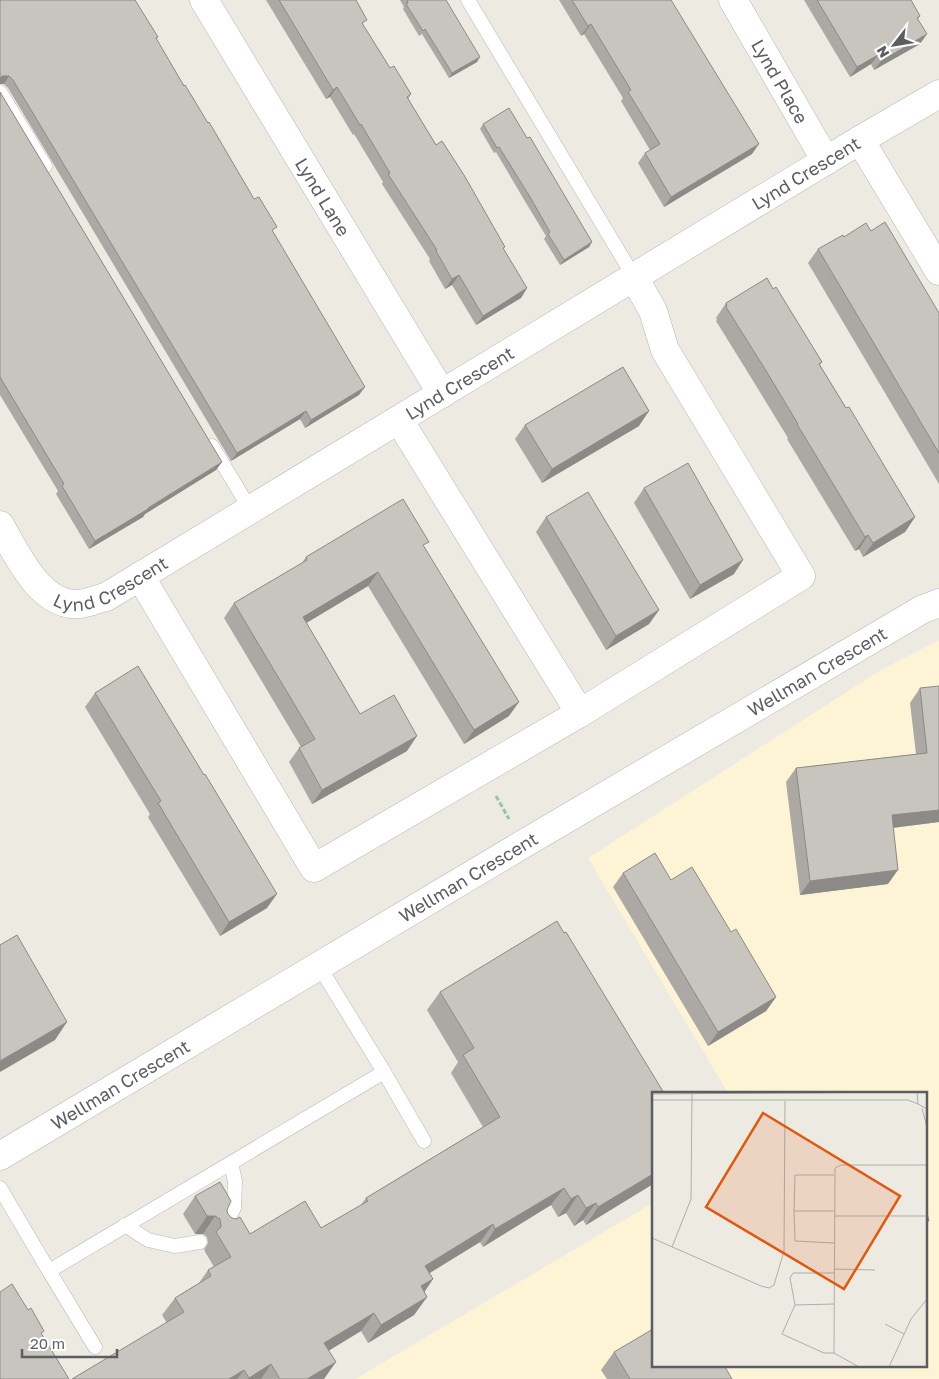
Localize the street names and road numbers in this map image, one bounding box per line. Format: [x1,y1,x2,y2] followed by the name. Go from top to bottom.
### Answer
[747,35,813,127] street label: Lynd Place
[747,132,864,214] street label: Lynd Crescent
[291,154,355,240] street label: Lynd Lane
[401,341,518,424] street label: Lynd Crescent
[50,551,171,615] street label: Lynd Crescent
[743,622,891,721] street label: Wellman Crescent
[395,827,541,927] street label: Wellman Crescent
[47,1034,194,1134] street label: Wellman Crescent

